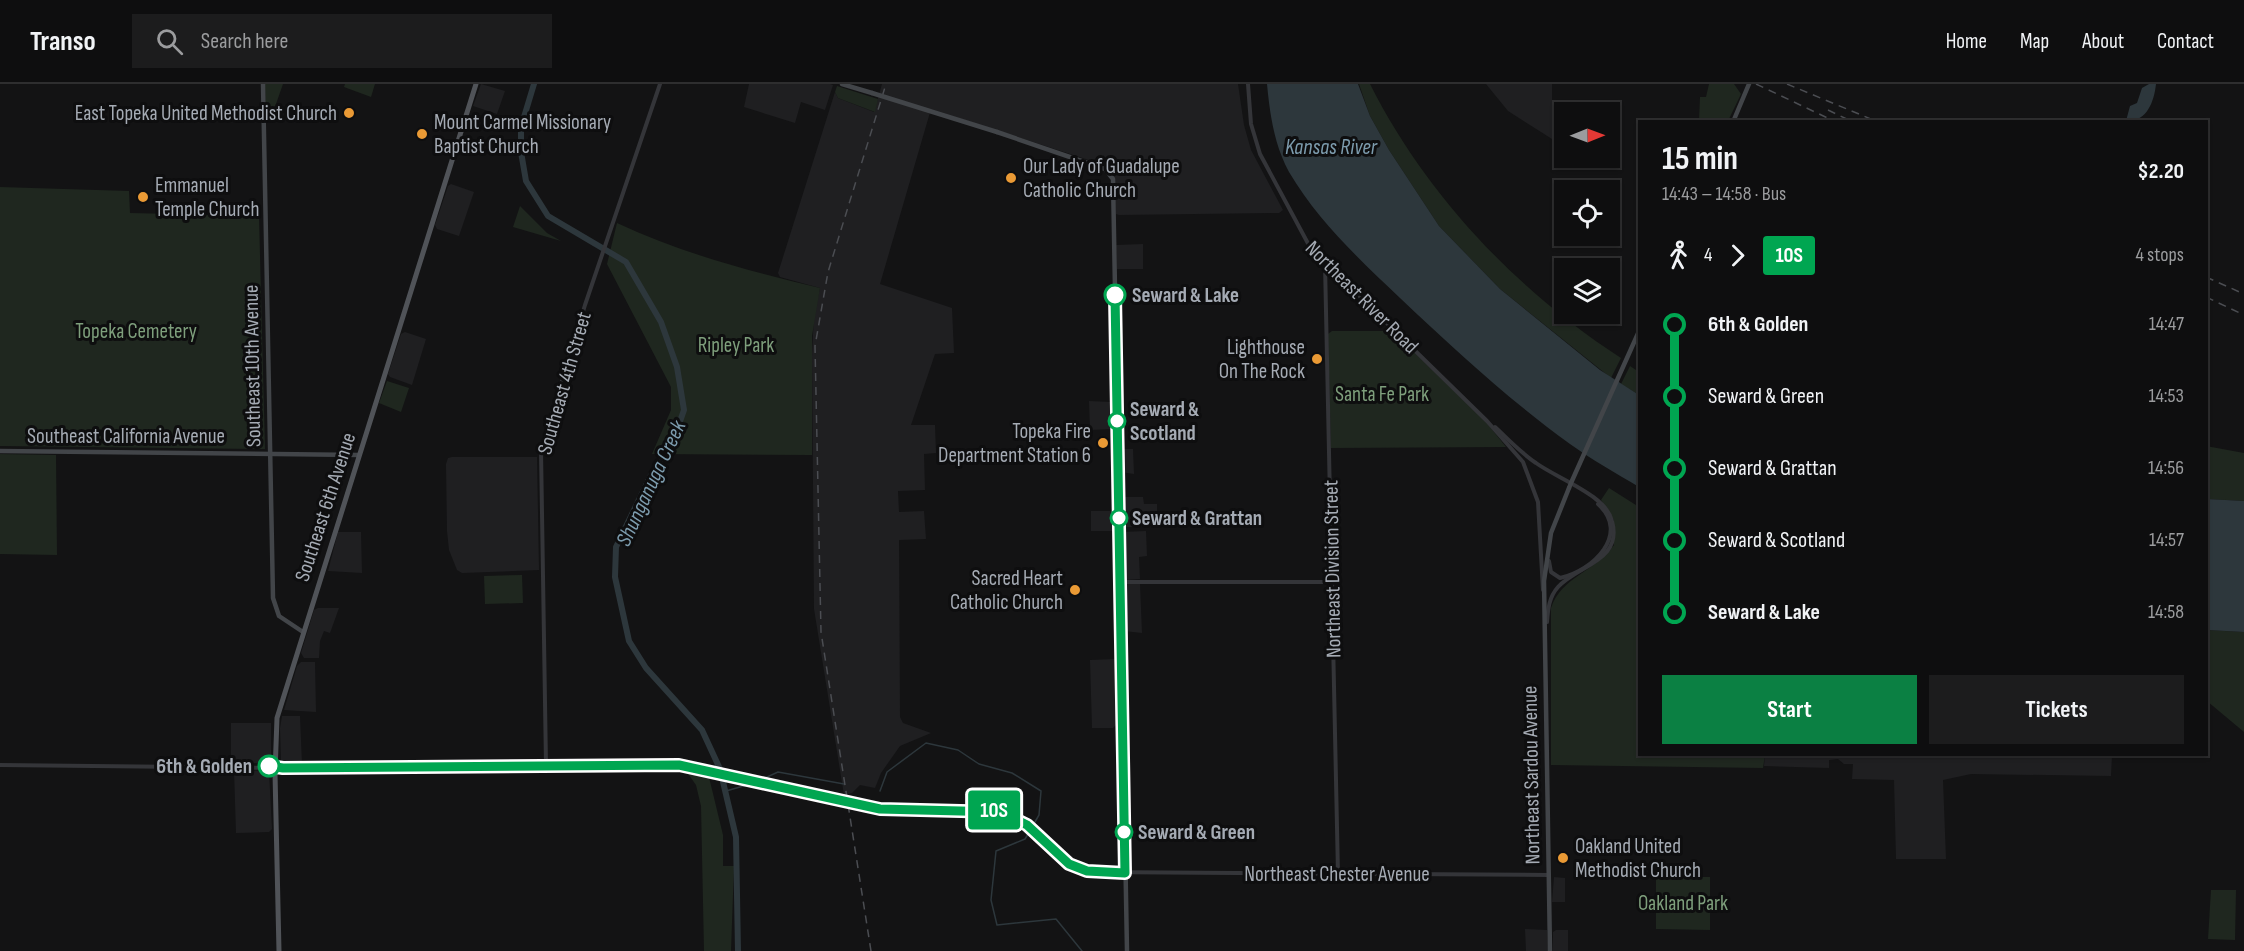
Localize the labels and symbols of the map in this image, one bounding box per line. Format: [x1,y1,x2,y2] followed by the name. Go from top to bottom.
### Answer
[75,101,337,126] place label: East Topeka United Methodist Church
[1554,102,1620,168] north arrow
[342,106,356,120] marker: East Topeka United Methodist Church
[434,110,611,159] place label: Mount Carmel Missionary Baptist Church
[415,127,429,141] marker: Mount Carmel Missionary Baptist Church
[1285,134,1378,161] water label: Kansas River
[1023,154,1180,203] place label: Our Lady of Guadalupe Catholic Church
[1004,171,1018,185] marker: Our Lady of Guadalupe Catholic Church
[155,173,259,222] place label: Emmanuel Temple Church
[136,190,150,204] marker: Emmanuel Temple Church
[1300,236,1423,359] street label: Northeast River Road
[1132,283,1239,308] place label: Seward & Lake
[1104,284,1126,306] marker: Seward & Lake
[239,285,266,447] street label: Southeast 10th Avenue
[532,309,597,457] street label: Southeast 4th Street
[75,319,197,344] park label: Topeka Cemetery
[698,333,774,358] park label: Ripley Park
[1219,335,1305,384] place label: Lighthouse On The Rock
[1310,352,1324,366] marker: Lighthouse On The Rock
[1335,382,1429,407] park label: Santa Fe Park
[1130,397,1199,446] place label: Seward & Scotland
[1108,412,1126,430] marker: Seward & Scotland
[610,416,693,551] water label: Shunganuga Creek
[938,419,1091,468] place label: Topeka Fire Department Station 6
[27,424,225,449] street label: Southeast California Avenue
[290,430,361,585] street label: Southeast 6th Avenue
[1096,436,1110,450] marker: Topeka Fire Department Station 6
[1318,480,1347,658] street label: Northeast Division Street
[1132,506,1262,531] place label: Seward & Grattan
[1110,509,1128,527] marker: Seward & Grattan
[950,566,1063,615] place label: Sacred Heart Catholic Church
[1068,583,1082,597] marker: Sacred Heart Catholic Church
[1517,685,1546,865] street label: Northeast Sardou Avenue
[156,754,252,779] place label: 6th & Golden
[258,755,280,777] marker: 6th & Golden
[960,790,1028,830] line badge: 10S
[1138,820,1255,845] place label: Seward & Green
[1115,823,1133,841] marker: Seward & Green
[1575,834,1701,883] place label: Oakland United Methodist Church
[1556,851,1570,865] marker: Oakland United Methodist Church
[1244,862,1430,887] street label: Northeast Chester Avenue
[1638,891,1728,916] park label: Oakland Park

